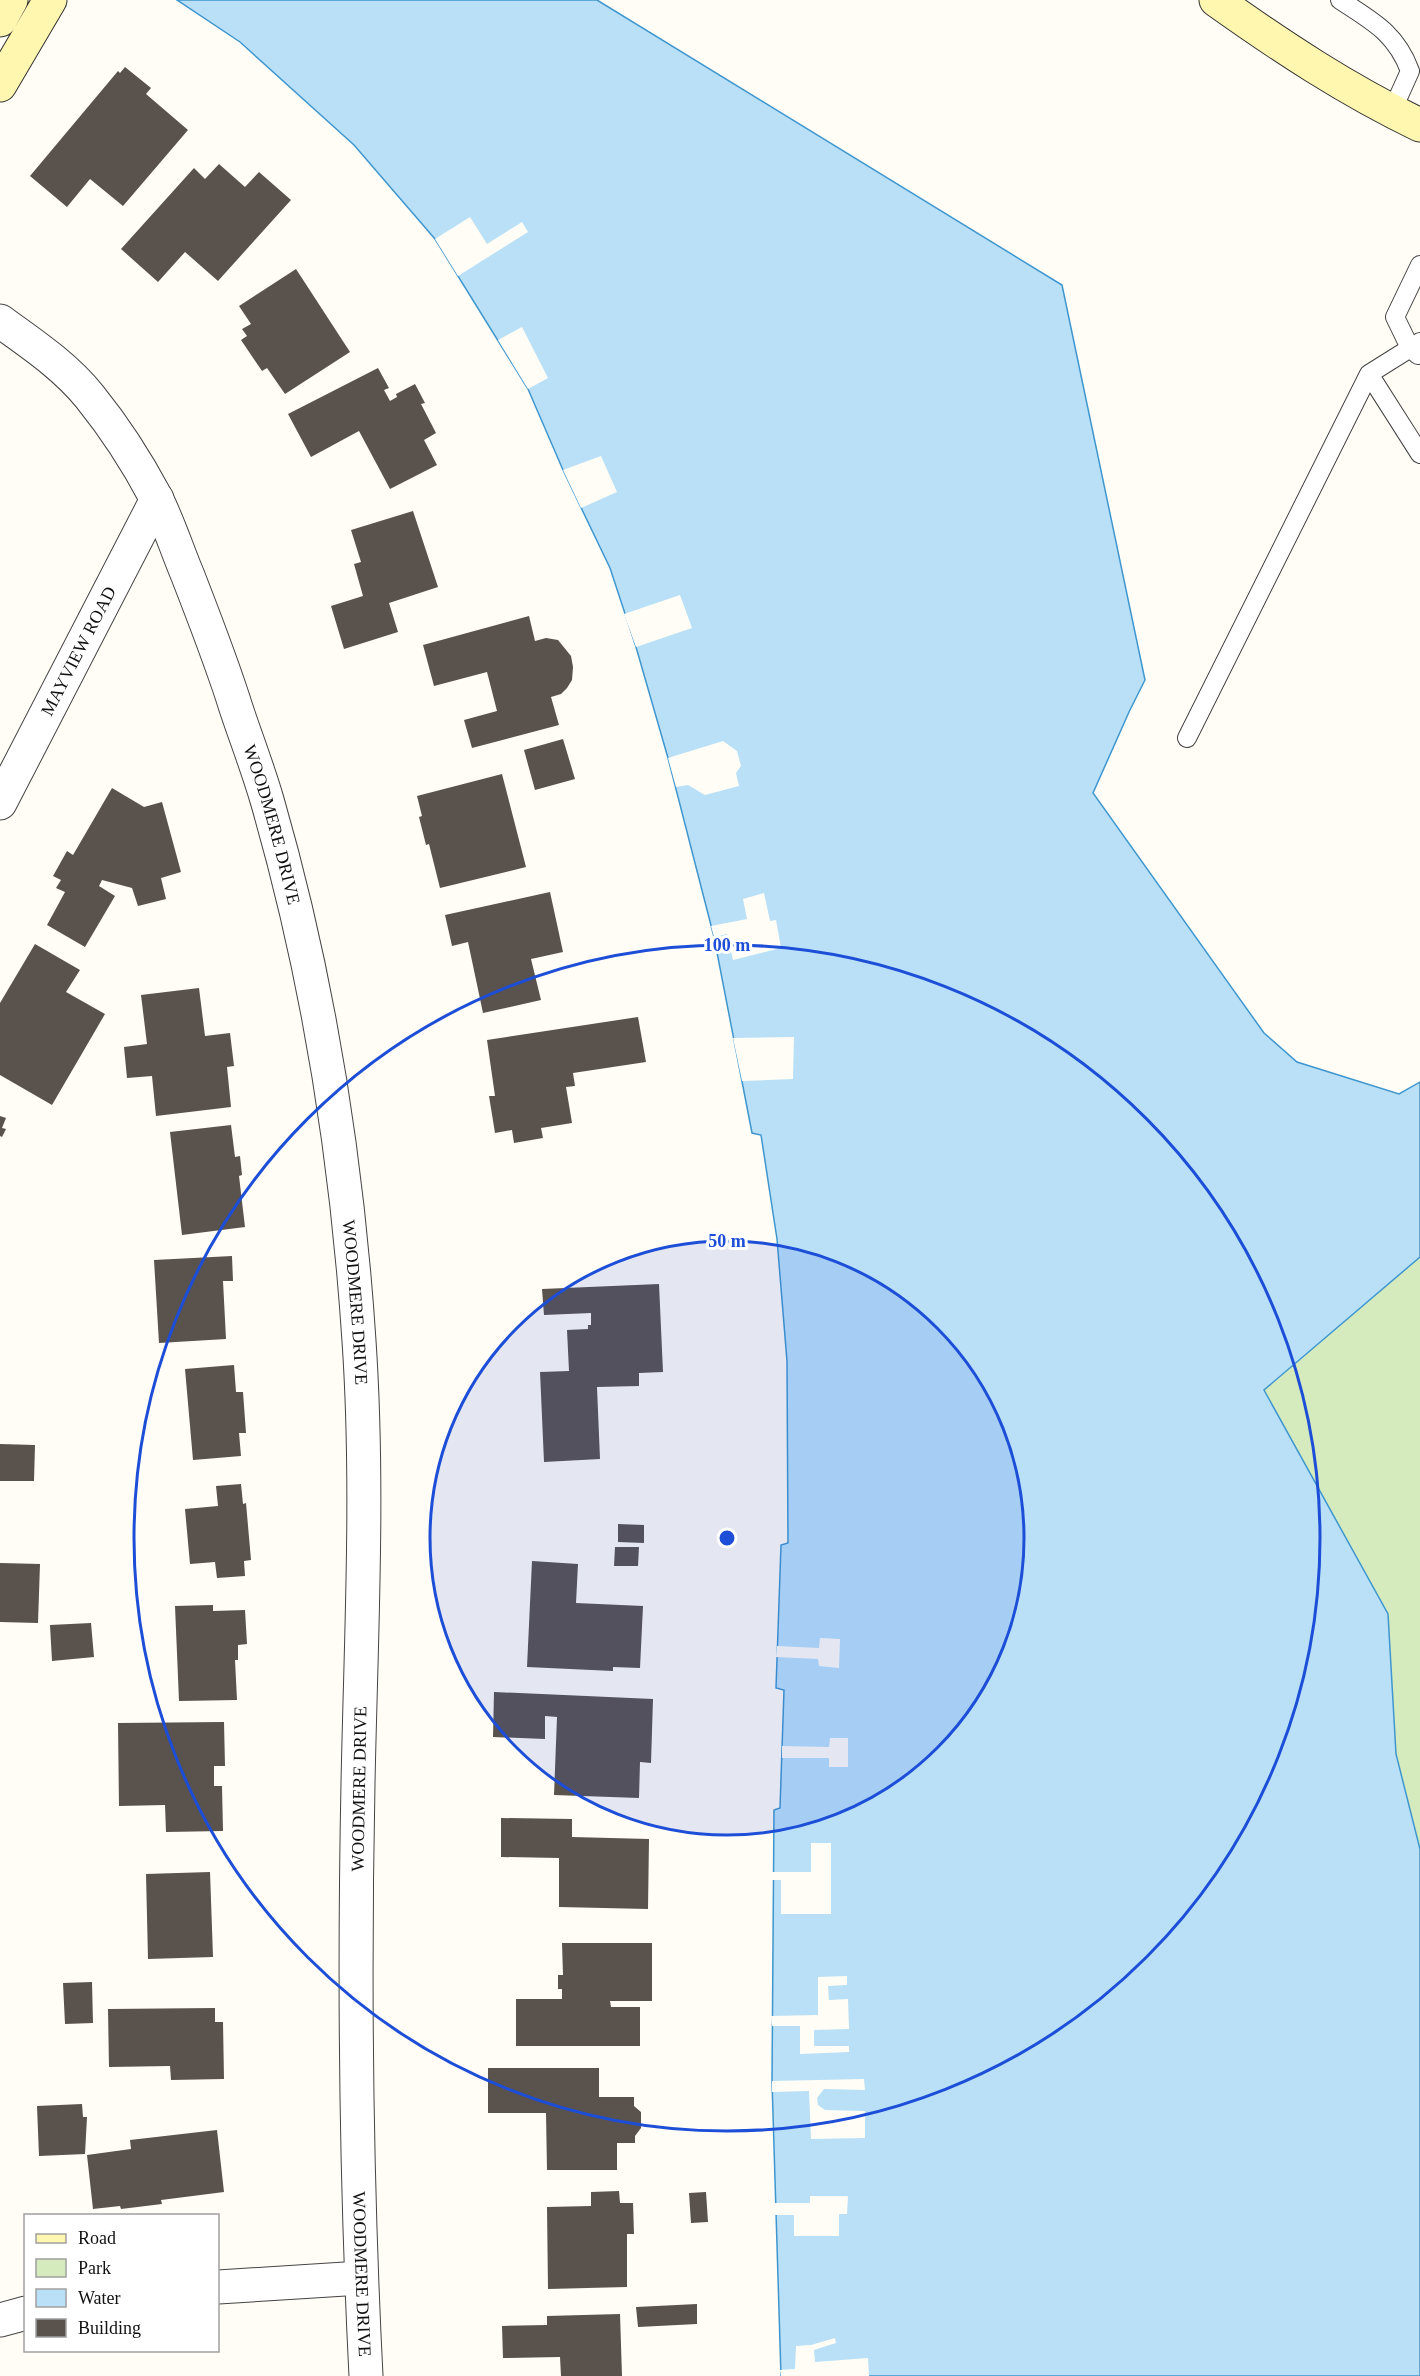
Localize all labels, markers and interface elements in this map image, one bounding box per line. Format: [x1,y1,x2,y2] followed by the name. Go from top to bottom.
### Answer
[37,583,120,719] street label: MAYVIEW ROAD
[239,742,304,907] street label: WOODMERE DRIVE
[704,935,750,955] text: 100 m
[339,1219,371,1385] street label: WOODMERE DRIVE
[708,1231,746,1251] text: 50 m
[717,1528,737,1548] centre of rings
[348,1706,370,1872] street label: WOODMERE DRIVE
[349,2191,375,2357] street label: WOODMERE DRIVE
[24,2214,219,2352] legend
[78,2228,116,2248] text: Road
[78,2258,111,2278] text: Park
[78,2288,121,2308] text: Water
[78,2318,141,2338] text: Building

